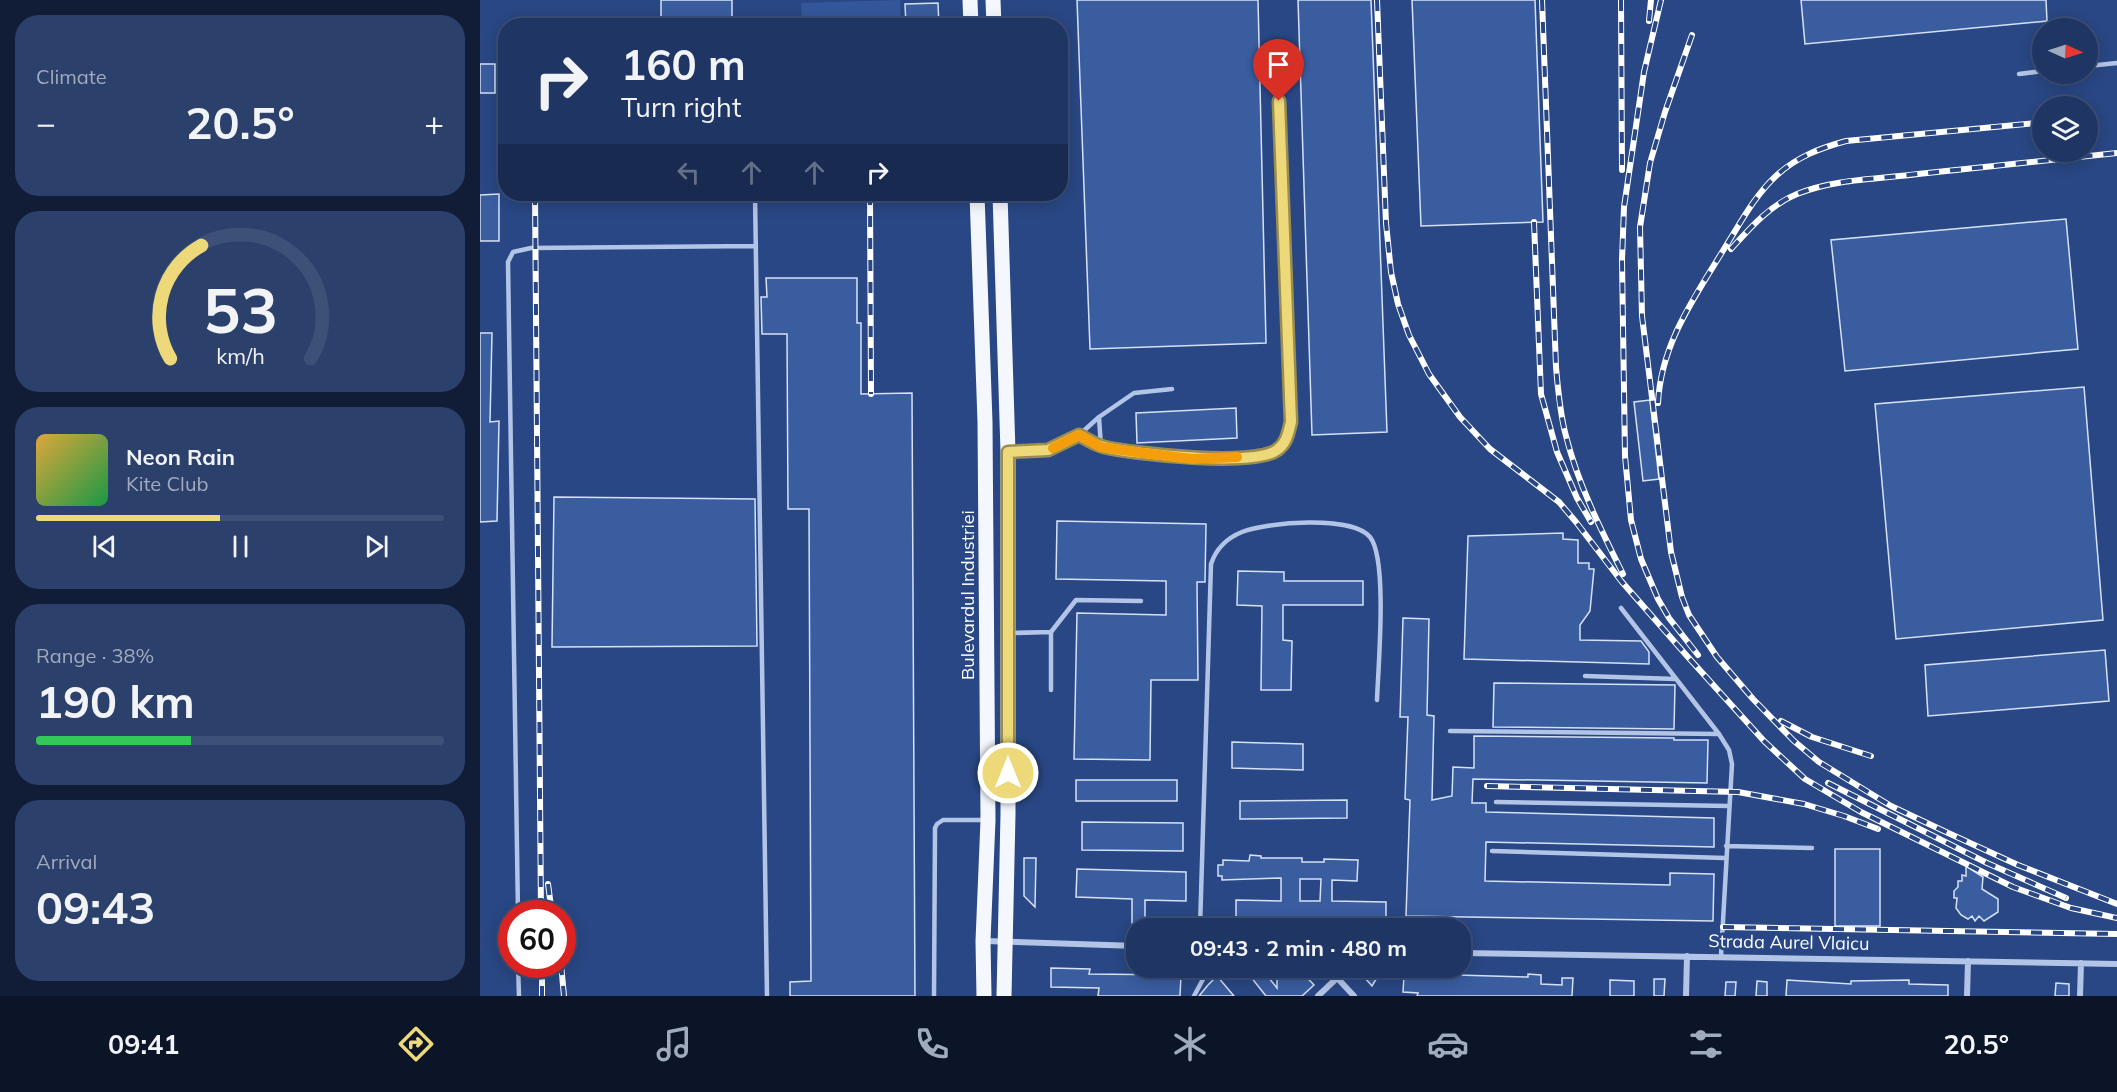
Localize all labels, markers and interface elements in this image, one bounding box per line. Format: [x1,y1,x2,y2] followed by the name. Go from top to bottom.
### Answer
[2032,18,2098,84] north arrow
[2032,18,2098,162] map controls
[621,38,746,91] text: 160 m
[1253,39,1304,101] pin
[522,42,600,120] icon: right
[1262,48,1295,81] icon: arrive
[36,64,107,89] text: Climate
[621,90,741,124] text: Turn right
[185,94,295,150] text: 20.5°
[2032,96,2098,162] button: layers
[36,102,56,143] text: −
[424,102,444,143] text: +
[672,156,705,189] icon: left
[735,156,768,189] icon: ahead
[798,156,831,189] icon: ahead
[861,156,894,189] icon: right
[203,270,277,349] text: 53
[216,342,264,369] text: km/h
[126,443,235,471] text: Neon Rain
[126,471,208,496] text: Kite Club
[956,510,979,680] street label: Bulevardul Industriei
[88,530,121,563] icon: previous
[224,530,257,563] icon: pause
[360,530,393,563] icon: next
[36,643,154,668] text: Range · 38%
[36,673,195,729] text: 190 km
[976,741,1040,805] position arrow
[36,849,97,874] text: Arrival
[36,879,155,935] text: 09:43
[498,900,576,978] speed limit sign: 60
[1708,929,1870,955] street label: Strada Aurel Vlaicu
[1190,934,1407,962] text: 09:43 · 2 min · 480 m
[395,1023,437,1065] icon: directions
[653,1023,695,1065] icon: music
[911,1023,953,1065] icon: phone
[1169,1023,1211,1065] icon: climate
[1427,1023,1469,1065] icon: car
[1685,1023,1727,1065] icon: filters
[108,1027,179,1061] text: 09:41
[1943,1027,2009,1061] text: 20.5°

